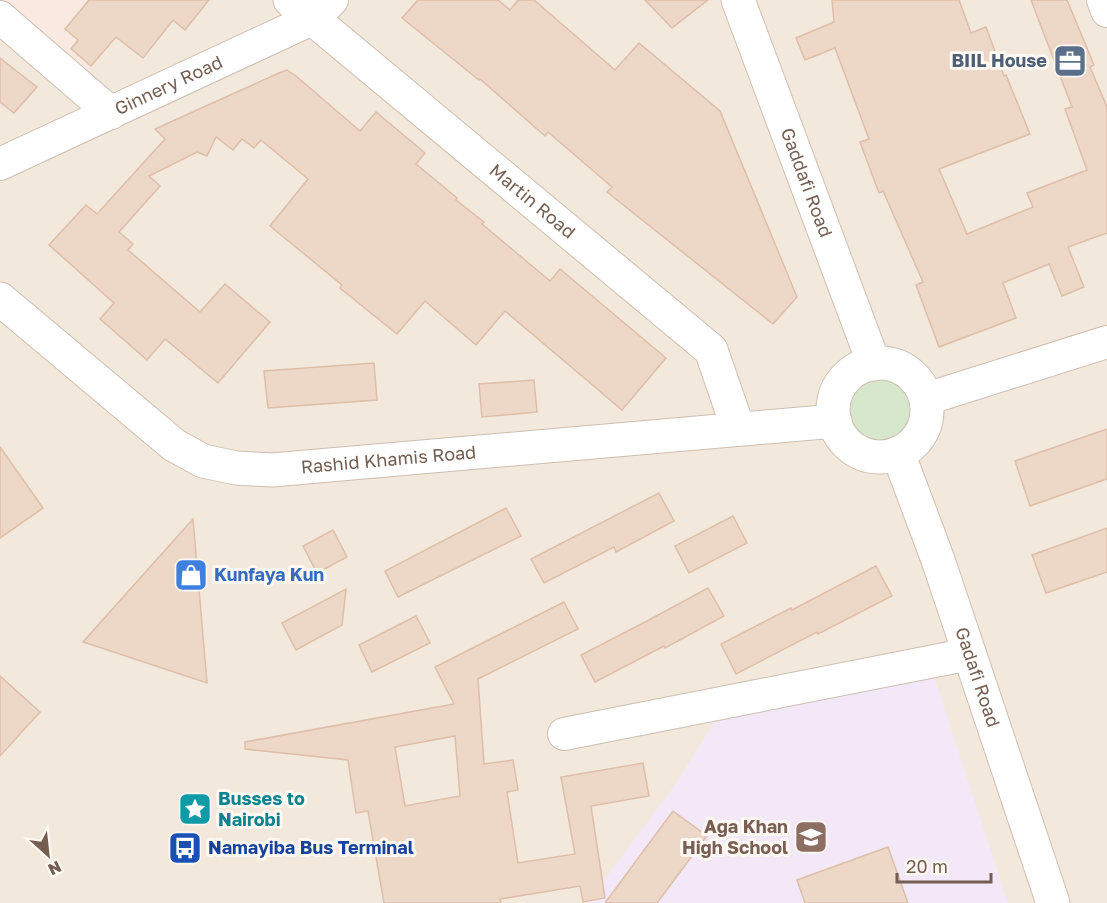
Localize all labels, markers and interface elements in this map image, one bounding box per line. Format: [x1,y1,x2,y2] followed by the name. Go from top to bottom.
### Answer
[1052,43,1088,79] office icon: BIIL House
[951,49,1047,71] place label: BIIL House
[111,50,226,119] street label: Ginnery Road
[777,124,838,240] street label: Gaddafi Road
[486,159,580,243] street label: Martin Road
[300,440,477,477] street label: Rashid Khamis Road
[173,557,209,593] shop icon: Kunfaya Kun
[214,563,324,585] place label: Kunfaya Kun
[951,624,1005,730] street label: Gadafi Road
[218,787,305,830] place label: Busses to Nairobi
[177,791,213,827] place icon: Busses to Nairobi
[682,815,788,858] place label: Aga Khan High School
[793,819,829,855] school or university icon: Aga Khan High School
[18,825,78,885] north arrow
[167,830,203,866] bus stop icon: Namayiba Bus Terminal
[208,836,414,858] place label: Namayiba Bus Terminal
[897,846,992,884] scale bar
[906,855,948,877] text: 20 m
[45,857,65,880] text: N

